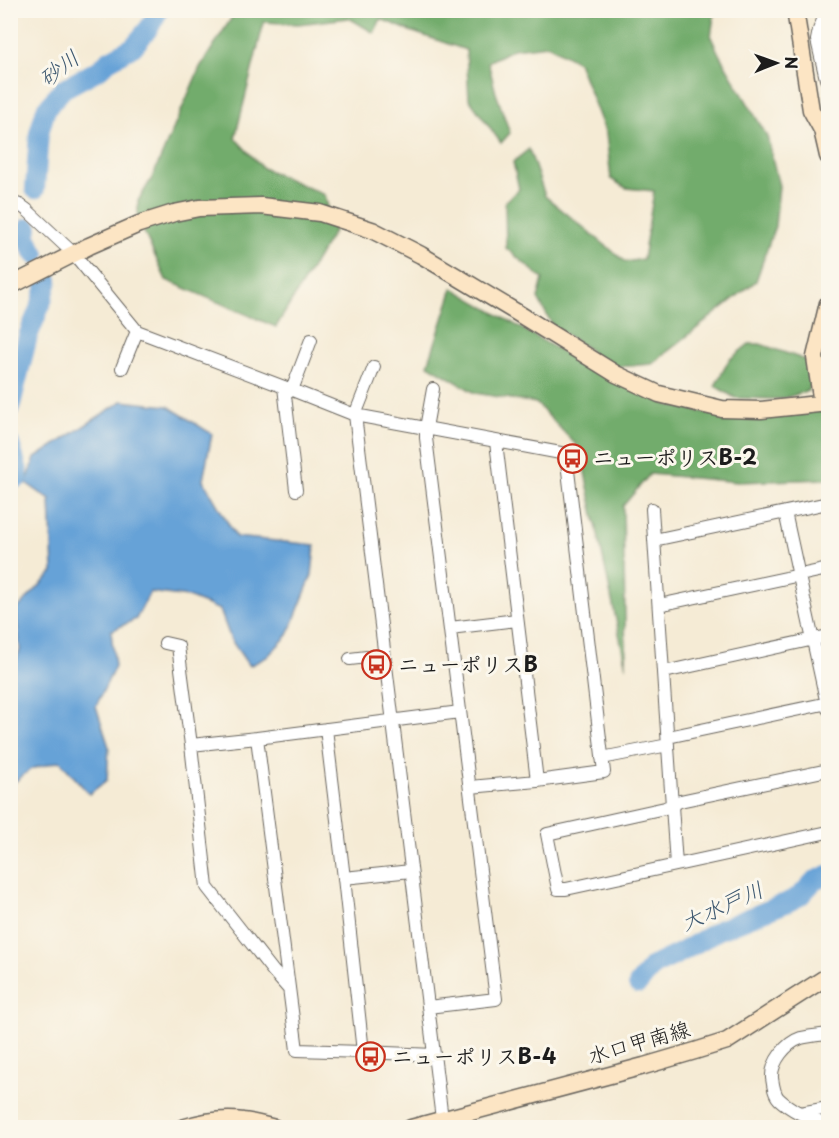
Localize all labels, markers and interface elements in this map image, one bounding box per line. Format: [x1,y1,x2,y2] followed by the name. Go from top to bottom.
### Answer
[746,33,806,93] north arrow
[31,40,86,93] water label: 砂川
[780,56,804,69] text: N
[593,440,757,472] place label: ニューポリスB-2
[556,442,588,474] bus stop icon: ニューポリスB-2
[398,647,538,679] place label: ニューポリスB
[361,649,393,681] bus stop icon: ニューポリスB
[674,872,768,938] water label: 大水戸川
[584,1011,693,1071] street label: 水口甲南線
[392,1039,556,1071] place label: ニューポリスB-4
[355,1041,387,1073] bus stop icon: ニューポリスB-4

